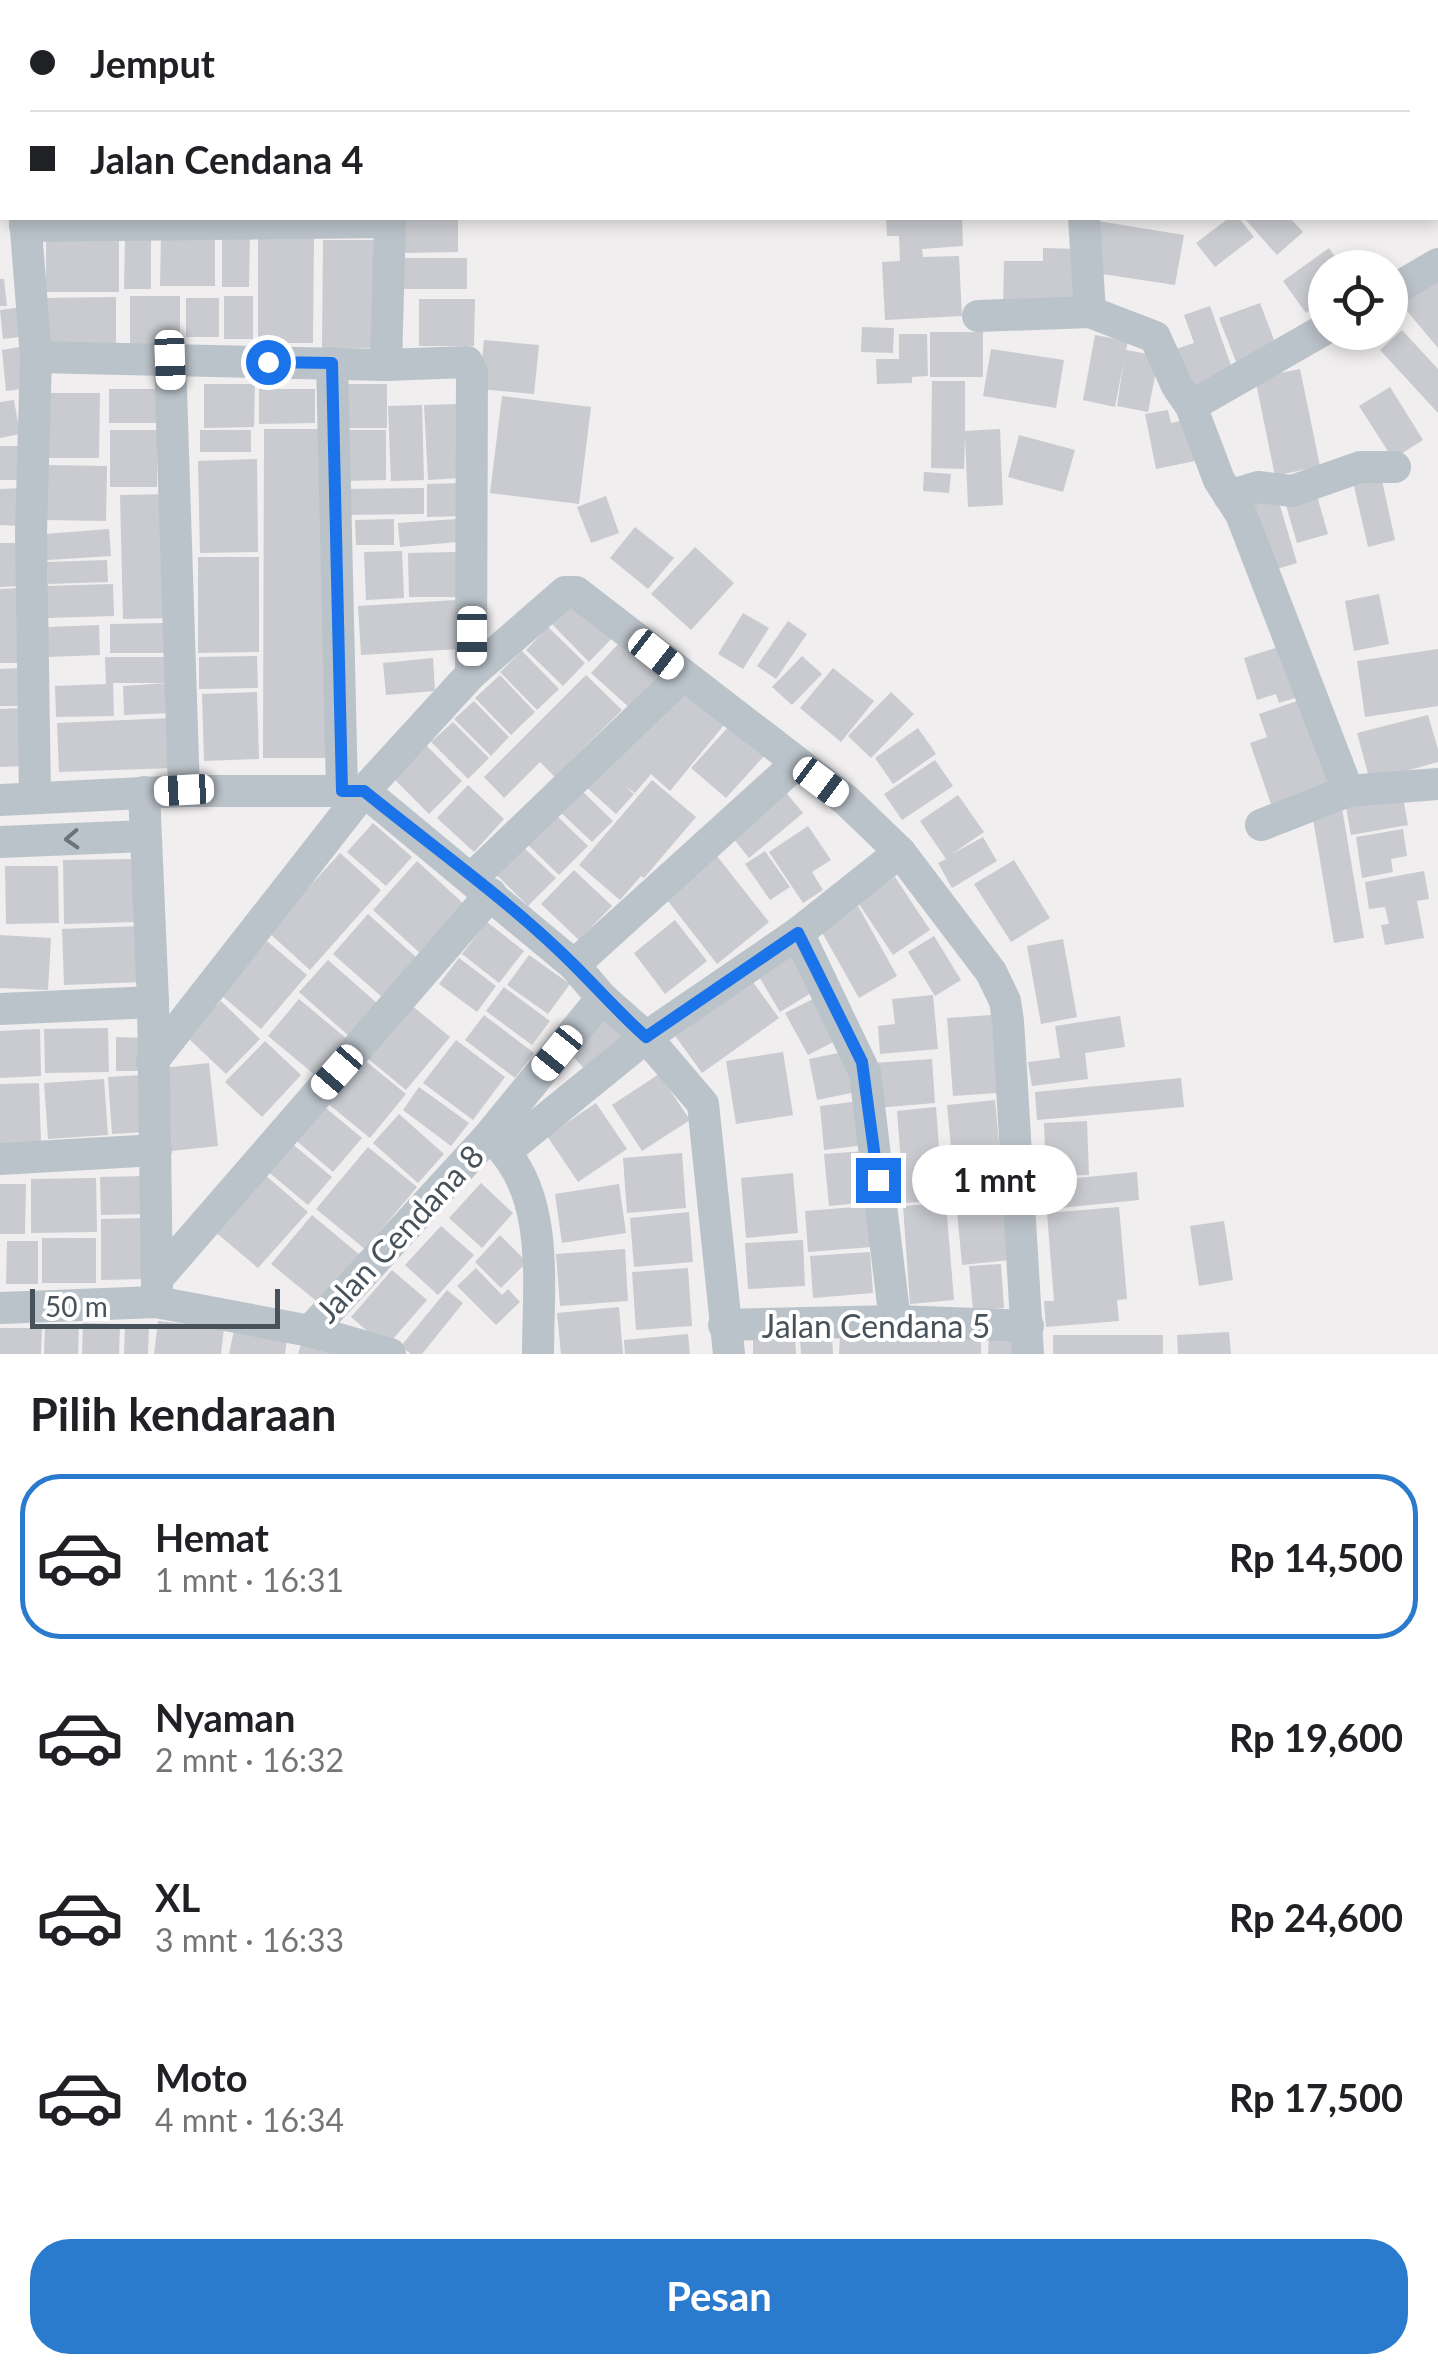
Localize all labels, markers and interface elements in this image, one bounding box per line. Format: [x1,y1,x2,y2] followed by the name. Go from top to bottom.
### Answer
[90,40,215,86] text: Jemput
[90,136,364,182] text: Jalan Cendana 4
[1308,250,1408,350] map controls
[1308,250,1408,350] button: locate
[154,329,186,391] car
[246,340,291,385] route start
[457,606,487,666] car
[623,624,689,684] car
[788,752,854,812] car
[153,773,215,807] car
[64,828,80,849] one-way arrow
[526,1020,588,1086] car
[306,1040,368,1104] car
[307,1136,491,1330] street label: Jalan Cendana 8
[913,1145,1078,1215] callout: 1 mnt
[856,1158,901,1203] route end
[953,1160,1036,1199] text: 1 mnt
[30,1284,280,1328] scale bar
[45,1289,108,1323] text: 50 m
[762,1306,990,1345] street label: Jalan Cendana 5
[30,1387,336,1441] text: Pilih kendaraan
[35,1512,125,1602] icon: car
[155,1514,269,1560] text: Hemat
[1229,1534,1403,1580] text: Rp 14,500
[155,1560,344,1599] text: 1 mnt · 16:31
[35,1692,125,1782] icon: car
[155,1694,295,1740] text: Nyaman
[1229,1714,1403,1760] text: Rp 19,600
[155,1740,344,1779] text: 2 mnt · 16:32
[35,1872,125,1962] icon: car
[155,1874,200,1920] text: XL
[1229,1894,1403,1940] text: Rp 24,600
[155,1920,344,1959] text: 3 mnt · 16:33
[35,2052,125,2142] icon: car
[155,2054,248,2100] text: Moto
[1229,2074,1403,2120] text: Rp 17,500
[155,2100,344,2139] text: 4 mnt · 16:34
[30,2239,1408,2354] button: Pesan

